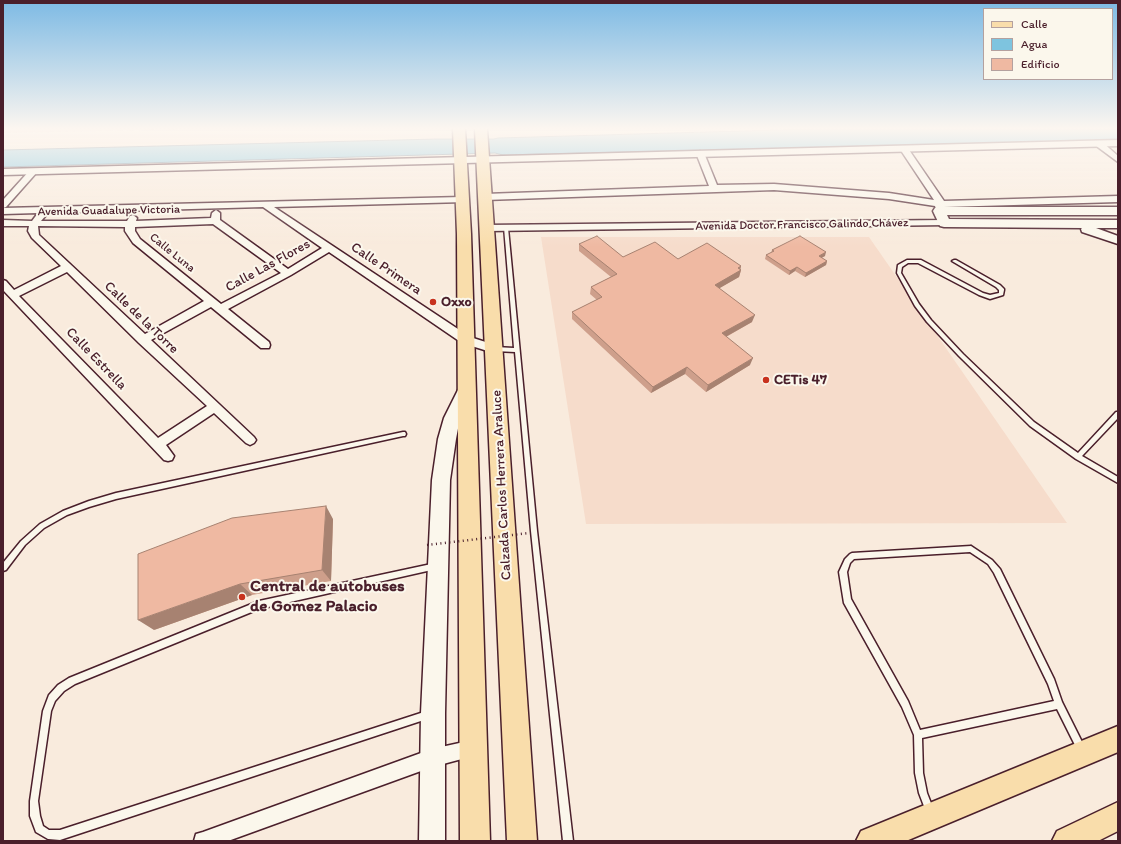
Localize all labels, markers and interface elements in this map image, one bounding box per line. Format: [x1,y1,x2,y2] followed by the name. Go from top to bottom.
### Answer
[983,8,1113,80] legend
[1021,17,1047,31] text: Calle
[1021,37,1047,51] text: Agua
[1021,57,1060,71] text: Edificio
[38,203,180,219] street label: Avenida Guadalupe Victoria
[695,216,909,234] street label: Avenida Doctor Francisco Galindo Chávez
[146,230,198,276] street label: Calle Luna
[223,236,313,296] street label: Calle Las Flores
[347,239,425,299] street label: Calle Primera
[100,278,182,358] street label: Calle de la Torre
[441,294,472,310] place label: Oxxo
[428,297,438,307] marker: Oxxo
[62,324,130,394] street label: Calle Estrella
[774,372,827,388] place label: CETis 47
[761,375,771,385] marker: CETis 47
[489,389,515,581] street label: Calzada Carlos Herrera Araluce
[250,577,405,617] place label: Central de autobuses de Gomez Palacio
[237,592,247,602] marker: Central de autobuses de Gomez Palacio

